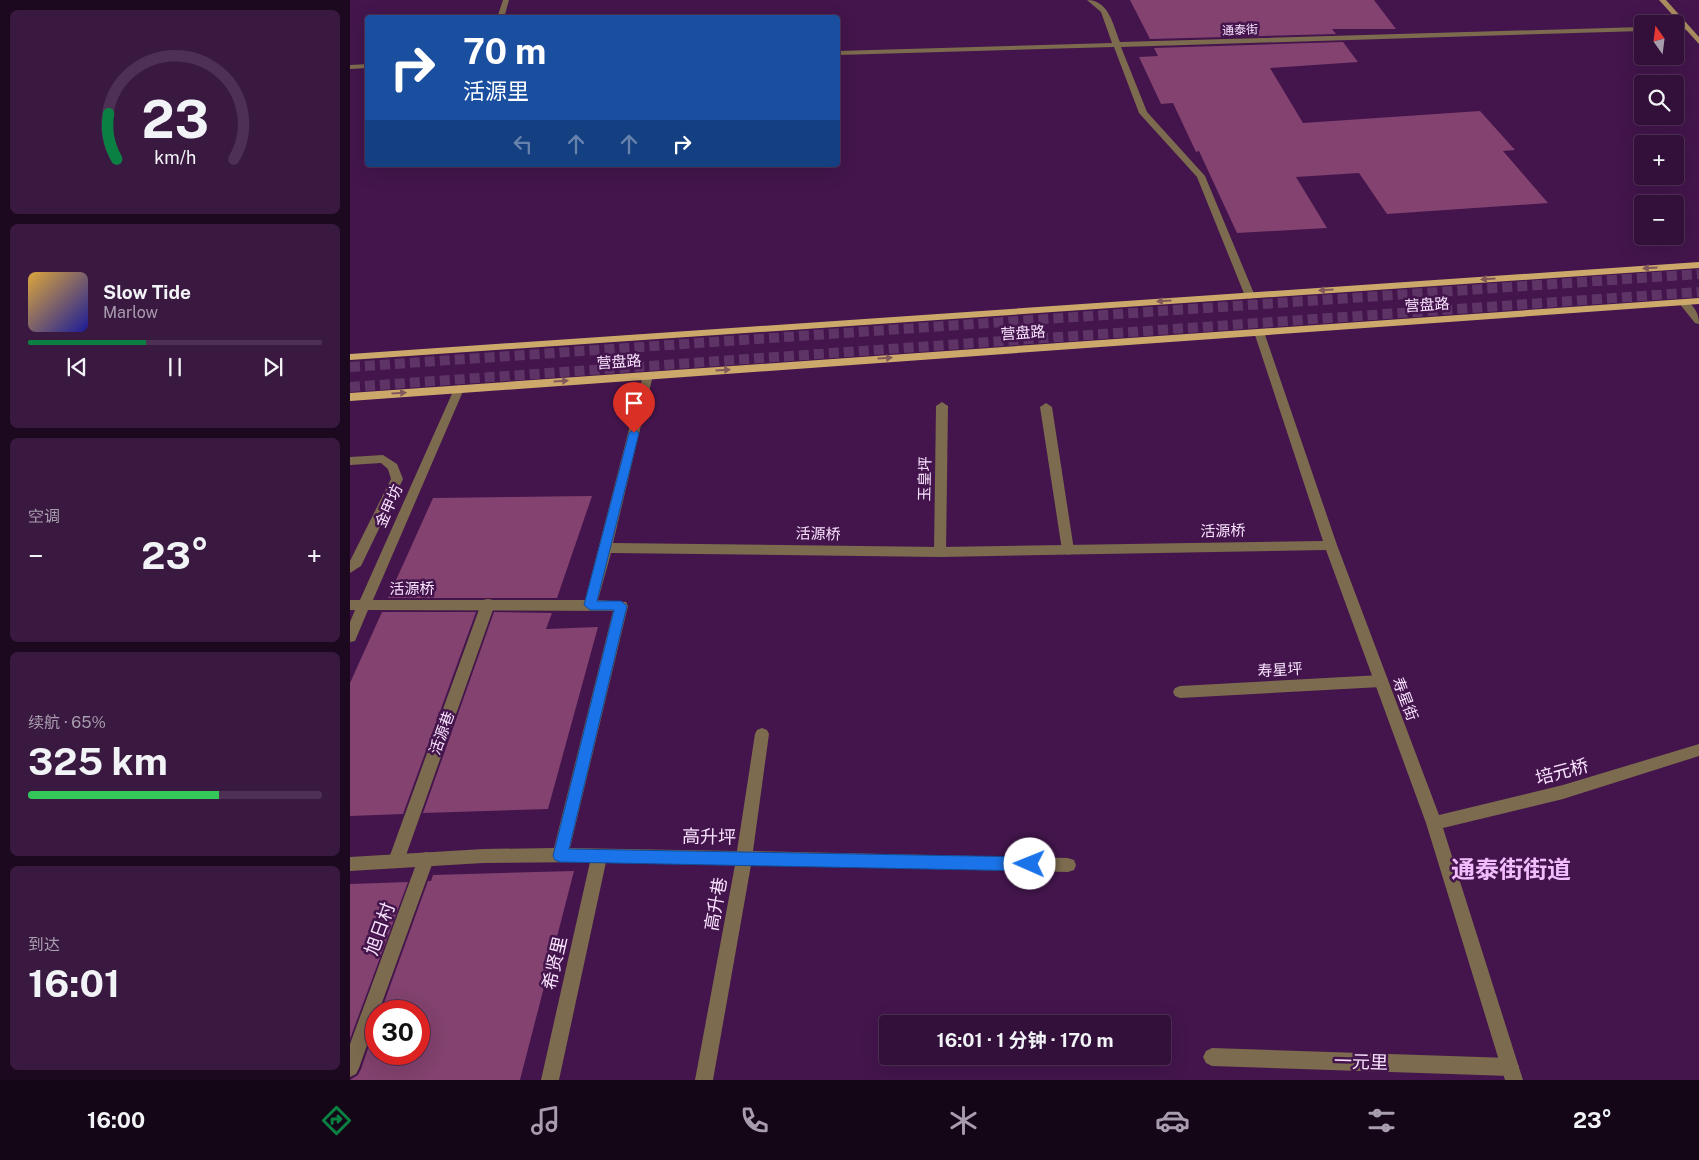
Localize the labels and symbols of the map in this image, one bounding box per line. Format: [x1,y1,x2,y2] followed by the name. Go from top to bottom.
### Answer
[1634,15,1684,65] north arrow
[1222,22,1258,38] street label: 通泰街
[1642,265,1658,273] one-way arrow
[1480,276,1496,284] one-way arrow
[1318,287,1334,295] one-way arrow
[1404,294,1450,315] street label: 营盘路
[1156,298,1172,306] one-way arrow
[1000,322,1046,343] street label: 营盘路
[596,351,642,372] street label: 营盘路
[877,354,893,362] one-way arrow
[715,365,731,373] one-way arrow
[553,377,569,385] one-way arrow
[613,382,655,433] pin
[391,389,407,397] one-way arrow
[916,456,933,502] street label: 玉皇坪
[372,482,405,530] street label: 金甲坊
[1200,522,1246,539] street label: 活源桥
[795,525,841,542] street label: 活源桥
[389,580,435,597] street label: 活源桥
[1257,660,1303,679] street label: 寿星坪
[1389,675,1421,723] street label: 寿星街
[426,709,457,757] street label: 活源巷
[1533,754,1591,789] street label: 培元桥
[682,826,736,847] street label: 高升坪
[1003,837,1055,889] position arrow
[1451,855,1571,883] district label: 通泰街街道
[700,876,731,932] street label: 高升巷
[360,900,399,958] street label: 旭日村
[538,934,571,992] street label: 希贤里
[365,1000,430,1065] speed limit sign: 30
[1334,1050,1388,1073] street label: 一元里

